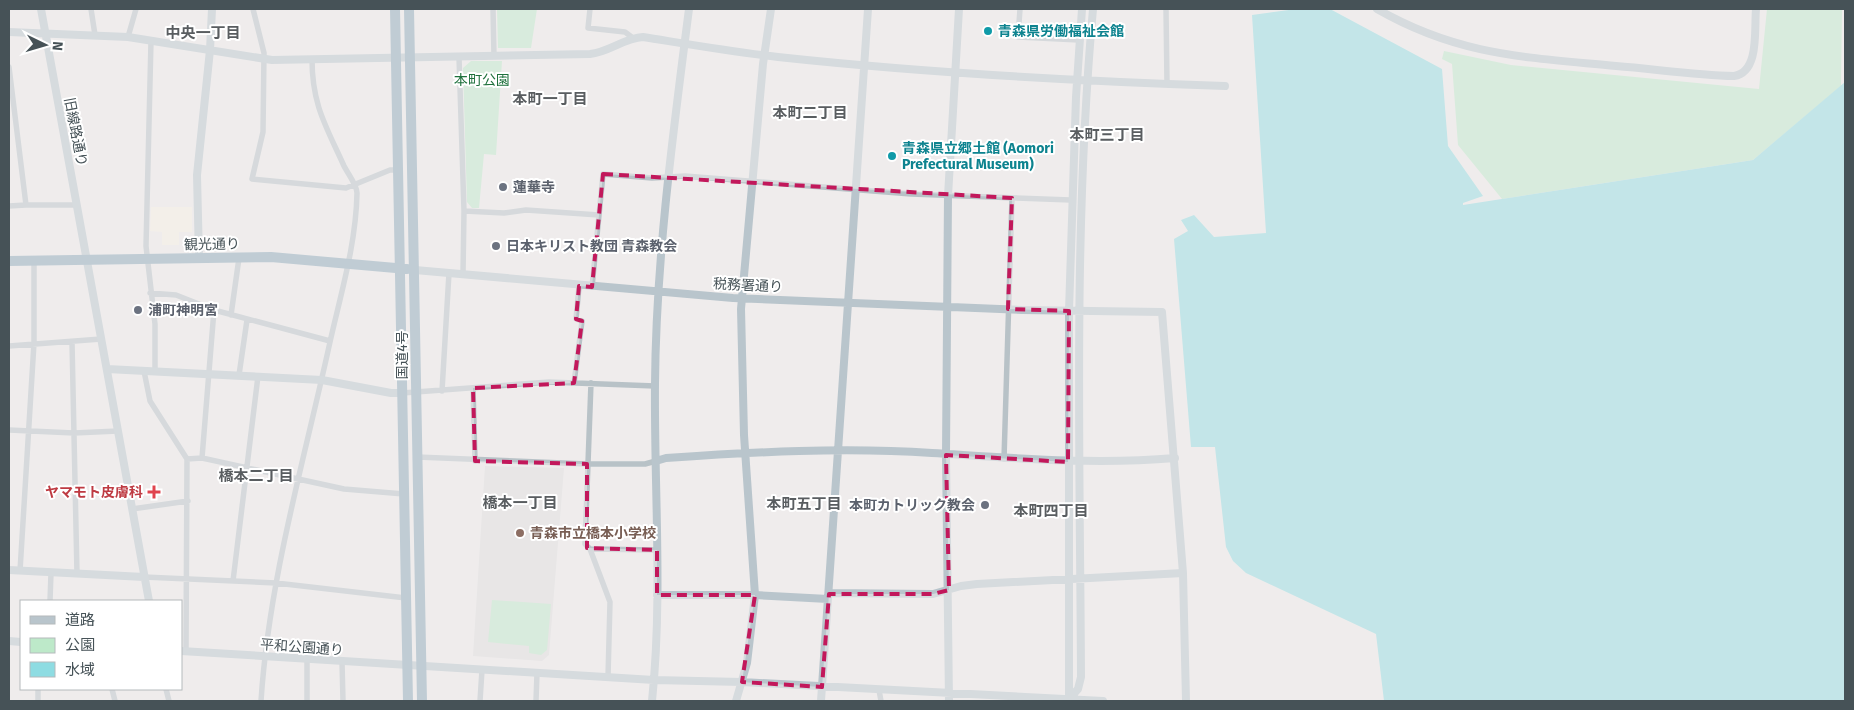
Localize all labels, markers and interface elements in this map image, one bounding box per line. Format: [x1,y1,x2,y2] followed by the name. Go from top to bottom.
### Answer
[20,20,70,70] north arrow
[998,23,1124,40] place label: 青森県労働福祉会館
[165,24,241,42] district label: 中央一丁目
[982,25,994,37] marker: 青森県労働福祉会館
[49,41,66,51] text: N
[454,72,510,89] park label: 本町公園
[512,90,588,108] district label: 本町一丁目
[60,96,91,168] street label: 旧線路通り
[772,104,848,122] district label: 本町二丁目
[1069,126,1145,144] district label: 本町三丁目
[902,140,1054,173] place label: 青森県立郷土館 (Aomori Prefectural Museum)
[886,150,898,162] marker: 青森県立郷土館 (Aomori Prefectural Museum)
[513,179,555,196] place label: 蓮華寺
[497,181,509,193] marker: 蓮華寺
[184,236,240,253] street label: 観光通り
[506,238,677,255] place label: 日本キリスト教団 青森教会
[490,240,502,252] marker: 日本キリスト教団 青森教会
[713,275,783,296] street label: 税務署通り
[148,302,218,319] place label: 浦町神明宮
[132,304,144,316] marker: 浦町神明宮
[394,330,411,380] street label: 国道4号
[218,467,294,485] district label: 橋本二丁目
[45,484,143,501] place label: ヤマモト皮膚科
[147,485,161,499] marker: ヤマモト皮膚科
[482,494,558,512] district label: 橋本一丁目
[766,495,842,513] district label: 本町五丁目
[849,497,975,514] place label: 本町カトリック教会
[979,499,991,511] marker: 本町カトリック教会
[1013,502,1089,520] district label: 本町四丁目
[530,525,656,542] place label: 青森市立橋本小学校
[514,527,526,539] marker: 青森市立橋本小学校
[20,600,182,690] legend
[65,611,95,629] text: 道路
[65,636,95,654] text: 公園
[259,636,344,659] street label: 平和公園通り
[65,661,95,679] text: 水域

